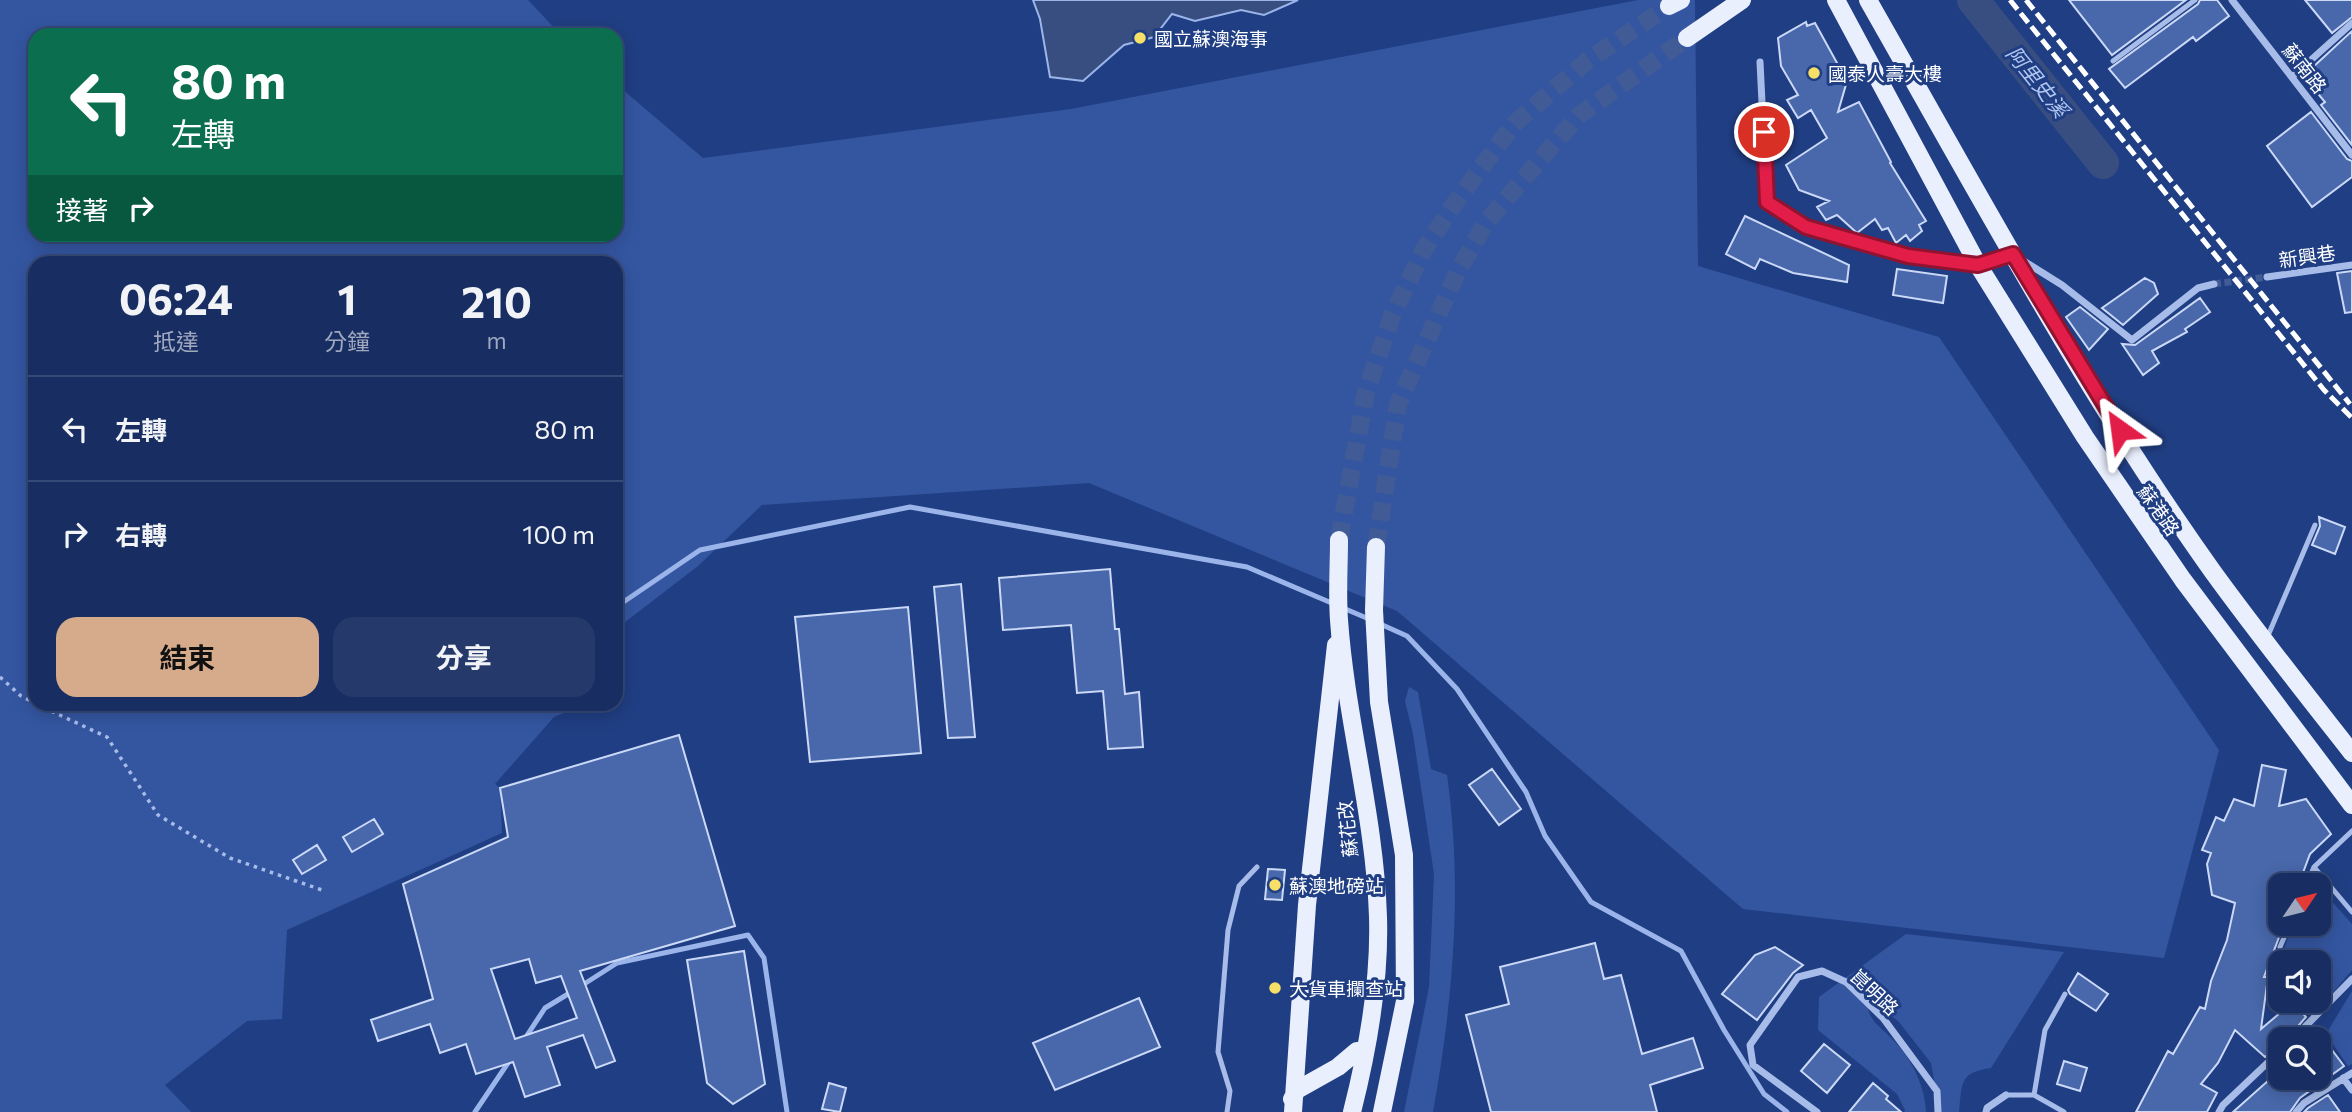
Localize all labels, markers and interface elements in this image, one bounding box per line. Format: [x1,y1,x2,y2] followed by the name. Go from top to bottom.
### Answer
[1154,27,1268,50] place label: 國立蘇澳海事
[1132,30,1148,46] marker: 國立蘇澳海事
[2278,38,2332,98] street label: 蘇南路
[2002,40,2076,124] water label: 阿里史溪
[171,49,286,109] text: 80 m
[56,56,147,147] icon: left
[1828,62,1942,85] place label: 國泰人壽大樓
[1806,65,1822,81] marker: 國泰人壽大樓
[1734,102,1794,162] pin
[171,113,235,153] text: 左轉
[1745,113,1783,151] icon: arrive
[122,189,160,227] icon: right
[56,194,108,225] text: 接著
[2277,241,2337,271] street label: 新興巷
[119,272,233,324] text: 06:24
[338,272,357,324] text: 1
[461,275,532,327] text: 210
[486,326,507,354] text: m
[153,327,199,355] text: 抵達
[324,327,370,355] text: 分鐘
[2083,393,2157,467] position arrow
[56,410,94,448] icon: left
[535,413,595,444] text: 80 m
[115,414,167,445] text: 左轉
[2133,480,2185,540] street label: 蘇港路
[56,515,94,553] icon: right
[522,518,595,549] text: 100 m
[115,519,167,550] text: 右轉
[56,617,319,697] button: 結束
[333,617,595,697] button: 分享
[1333,799,1361,859] street label: 蘇花改
[2268,873,2331,936] north arrow
[2268,873,2331,1090] map controls
[1289,874,1384,897] place label: 蘇澳地磅站
[1267,877,1283,893] marker: 蘇澳地磅站
[2268,950,2331,1013] button: sound
[1846,964,1904,1020] street label: 崑明路
[1289,977,1403,1000] place label: 大貨車攔查站
[1267,980,1283,996] marker: 大貨車攔查站
[2268,1027,2331,1090] button: search

